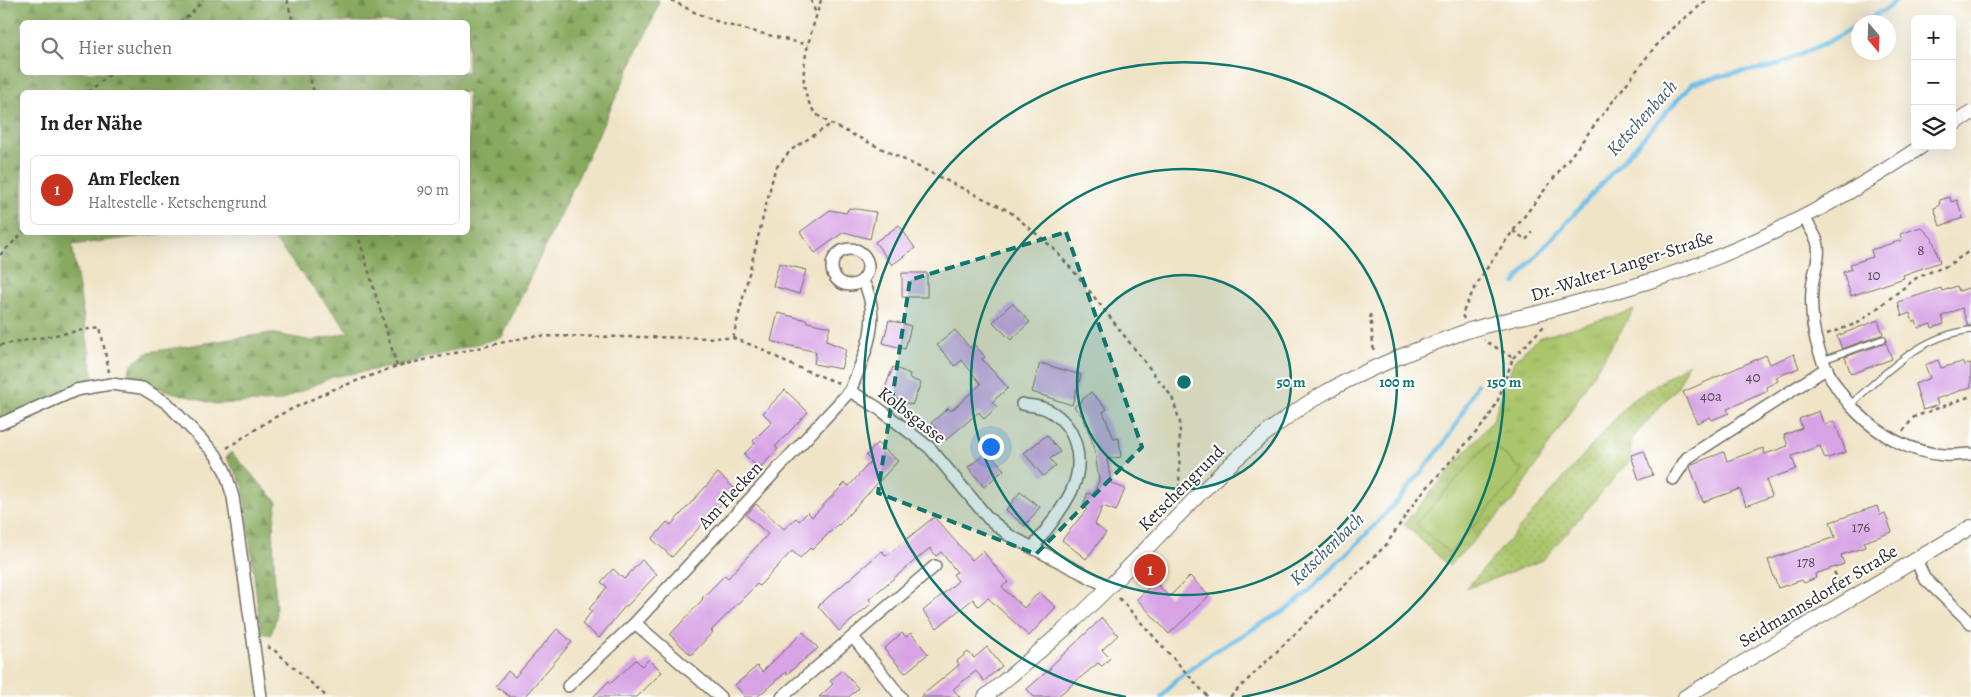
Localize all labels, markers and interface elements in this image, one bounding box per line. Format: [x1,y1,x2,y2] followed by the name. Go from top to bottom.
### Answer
[1851,15,1896,60] north arrow
[1911,15,1956,150] map controls
[1911,15,1956,60] button: +
[20,20,470,75] search box
[38,34,66,62] icon: search
[78,35,172,61] text: Hier suchen
[1911,60,1956,105] button: −
[1601,74,1683,162] water label: Ketschenbach
[1911,105,1956,150] button: layers
[40,109,142,137] text: In der Nähe
[88,166,180,192] text: Am Flecken
[54,179,60,201] text: 1
[417,179,449,201] text: 90 m
[88,192,267,214] text: Haltestelle · Ketschengrund
[1527,225,1717,307] street label: Dr.-Walter-Langer-Straße
[1917,240,1925,260] house number: 8
[1867,265,1881,285] house number: 10
[1746,367,1760,387] house number: 40
[1276,372,1306,392] text: 50 m
[1379,372,1415,392] text: 100 m
[1487,372,1522,392] text: 150 m
[1175,373,1193,391] centre of rings
[873,381,951,449] street label: Kolbsgasse
[1700,386,1722,406] house number: 40a
[978,434,1004,460] your location
[1133,440,1229,536] street label: Ketschengrund
[692,456,768,535] street label: Am Flecken
[1284,507,1370,591] water label: Ketschenbach
[1852,517,1870,537] house number: 176
[1734,539,1902,653] street label: Seidmannsdorfer Straße
[1134,551,1166,589] pin: 1
[1797,552,1815,572] house number: 178

